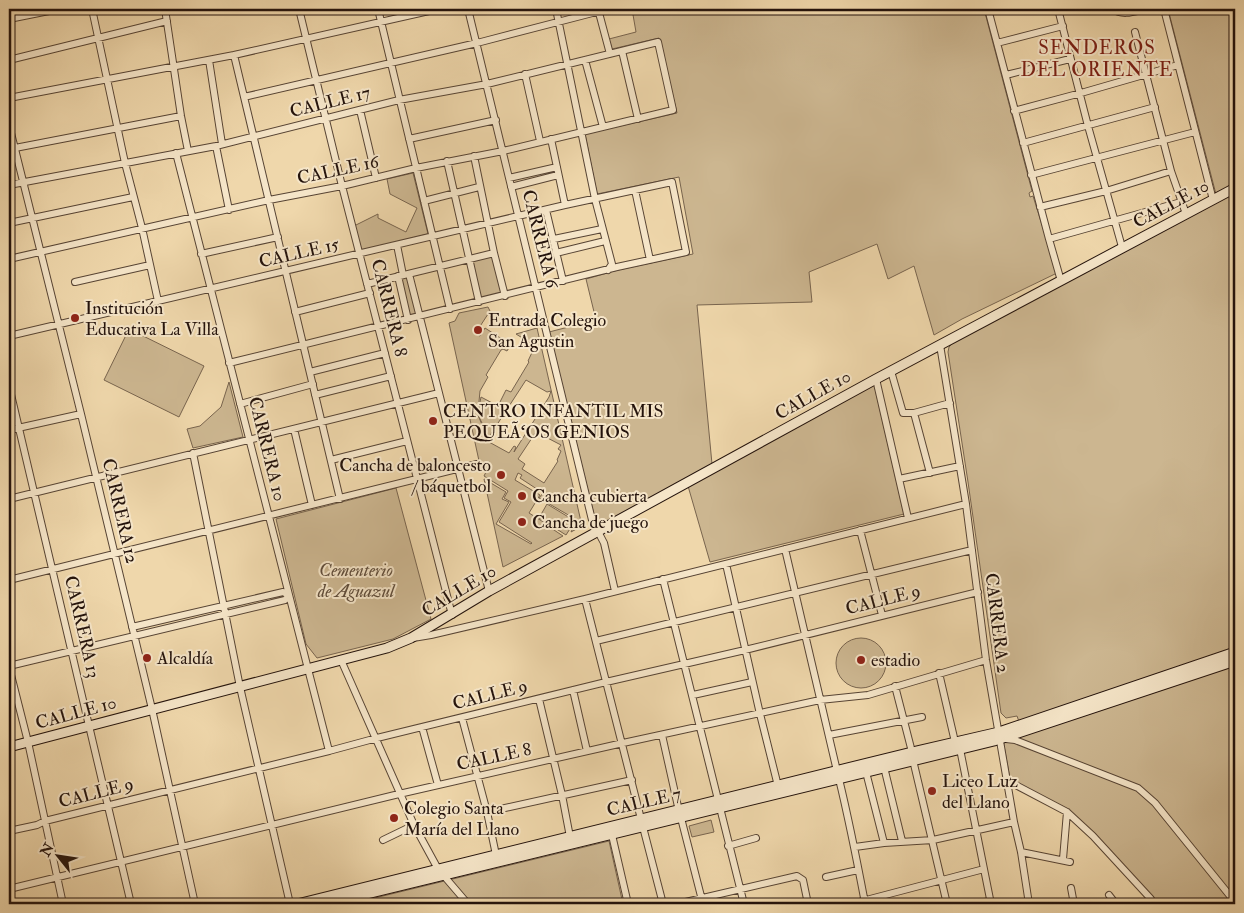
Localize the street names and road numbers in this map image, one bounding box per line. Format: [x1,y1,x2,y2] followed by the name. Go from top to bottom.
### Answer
[287,81,373,123] street label: CALLE 17
[295,150,382,190] street label: CALLE 16
[1129,174,1213,234] street label: CALLE 10
[517,187,564,291] street label: CARRERA 6
[257,233,341,273] street label: CALLE 15
[366,257,412,359] street label: CARRERA 8
[771,365,855,425] street label: CALLE 10
[243,394,291,504] street label: CARRERA 10
[97,456,143,566] street label: CARRERA 12
[417,560,501,622] street label: CALLE 10
[979,572,1015,674] street label: CARRERA 2
[59,573,105,681] street label: CARRERA 13
[843,580,923,620] street label: CALLE 9
[450,675,530,715] street label: CALLE 9
[33,691,119,735] street label: CALLE 10
[454,738,534,776] street label: CALLE 8
[56,773,136,813] street label: CALLE 9
[605,782,683,822] street label: CALLE 7

